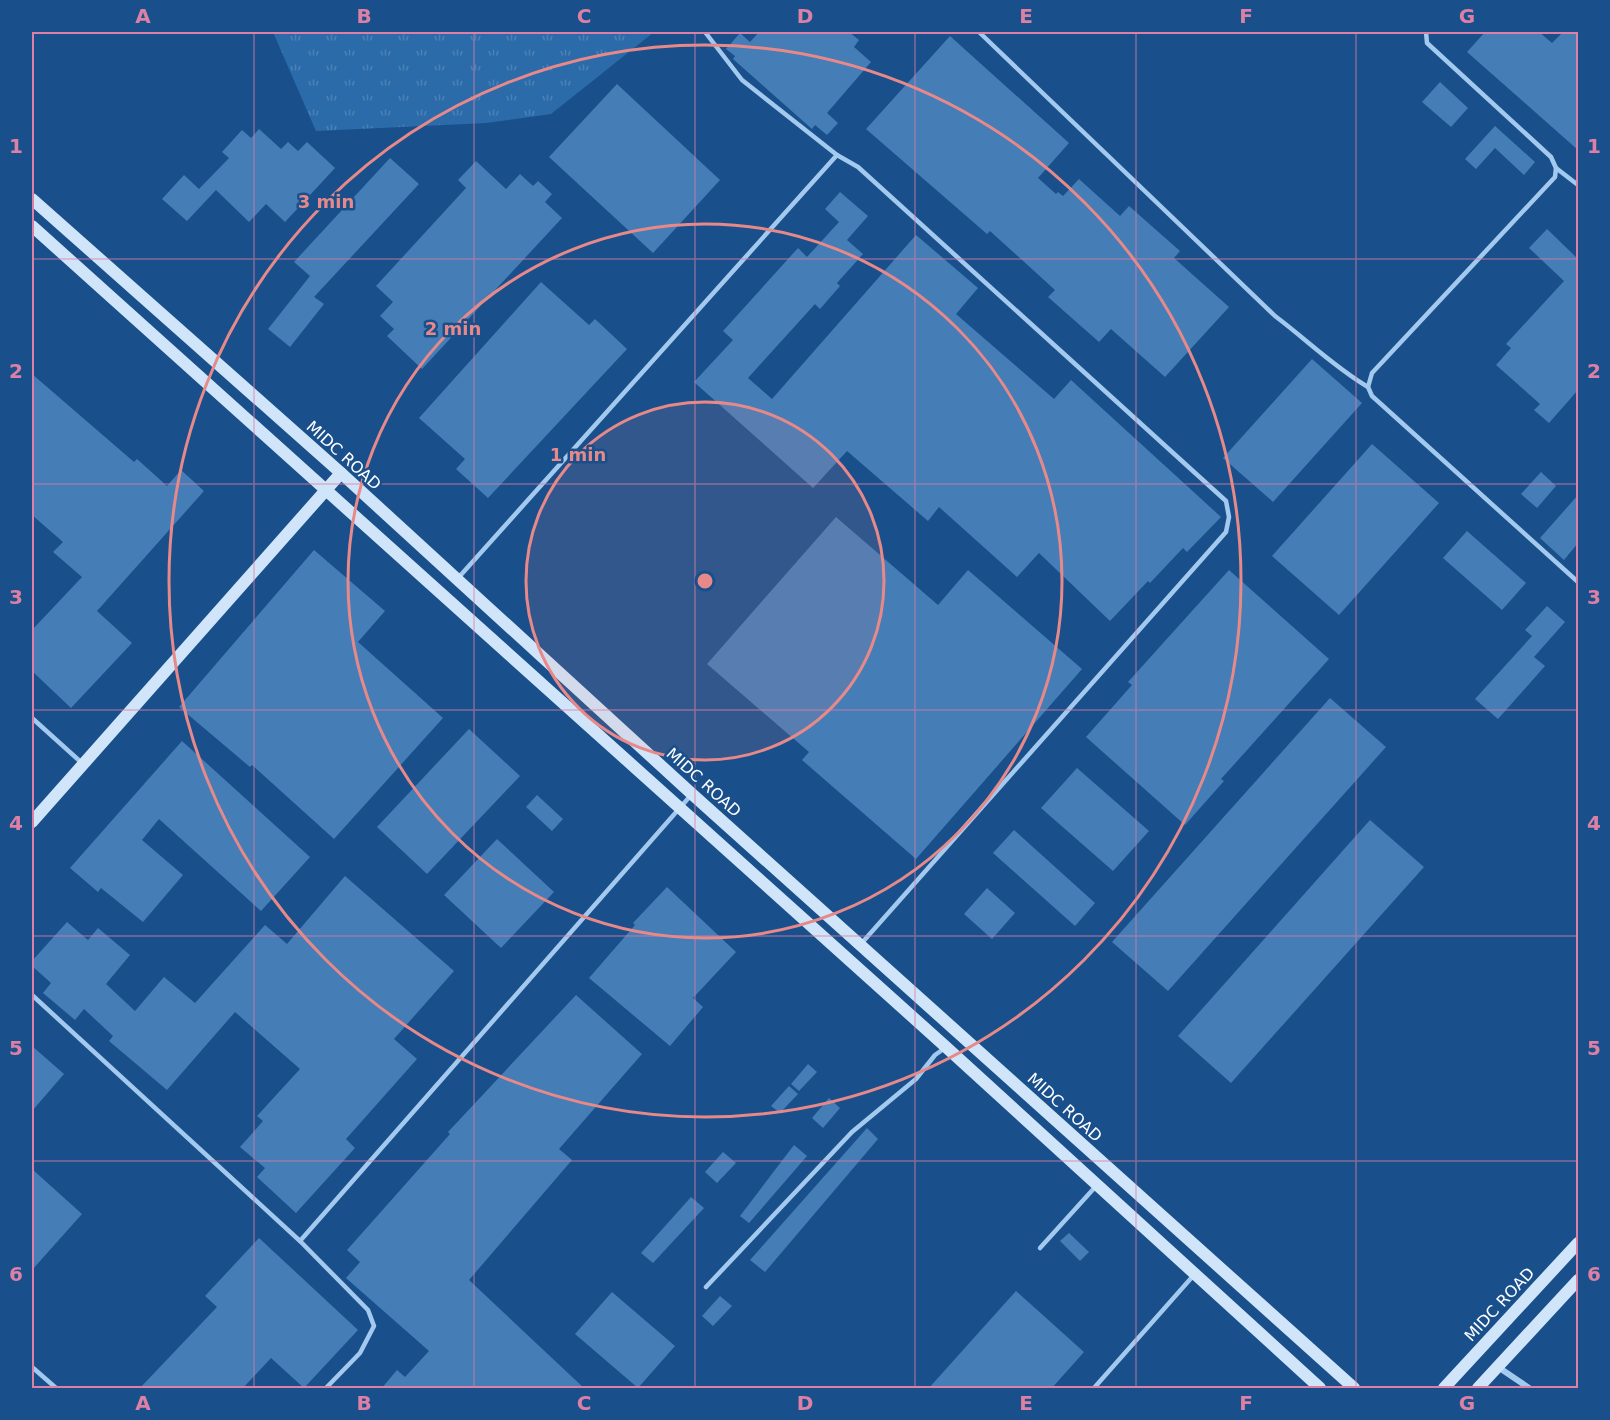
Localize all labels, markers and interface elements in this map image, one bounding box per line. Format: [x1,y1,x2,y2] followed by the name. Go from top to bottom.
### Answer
[135,4,151,28] text: A
[356,4,372,28] text: B
[577,4,591,28] text: C
[797,4,813,28] text: D
[1019,4,1033,28] text: E
[1239,4,1253,28] text: F
[1459,4,1475,28] text: G
[9,134,23,158] text: 1
[1587,134,1601,158] text: 1
[298,191,354,212] text: 3 min
[425,318,481,339] text: 2 min
[9,359,23,383] text: 2
[1587,359,1601,383] text: 2
[302,417,385,494] street label: MIDC ROAD
[550,444,606,465] text: 1 min
[695,571,715,591] centre of rings
[9,585,23,609] text: 3
[1587,585,1601,609] text: 3
[662,744,745,821] street label: MIDC ROAD
[9,811,23,835] text: 4
[1587,811,1601,835] text: 4
[9,1036,23,1060] text: 5
[1587,1036,1601,1060] text: 5
[1023,1069,1106,1146] street label: MIDC ROAD
[9,1262,23,1286] text: 6
[1587,1262,1601,1286] text: 6
[1460,1264,1538,1345] street label: MIDC ROAD
[135,1391,151,1415] text: A
[356,1391,372,1415] text: B
[577,1391,591,1415] text: C
[797,1391,813,1415] text: D
[1019,1391,1033,1415] text: E
[1239,1391,1253,1415] text: F
[1459,1391,1475,1415] text: G

